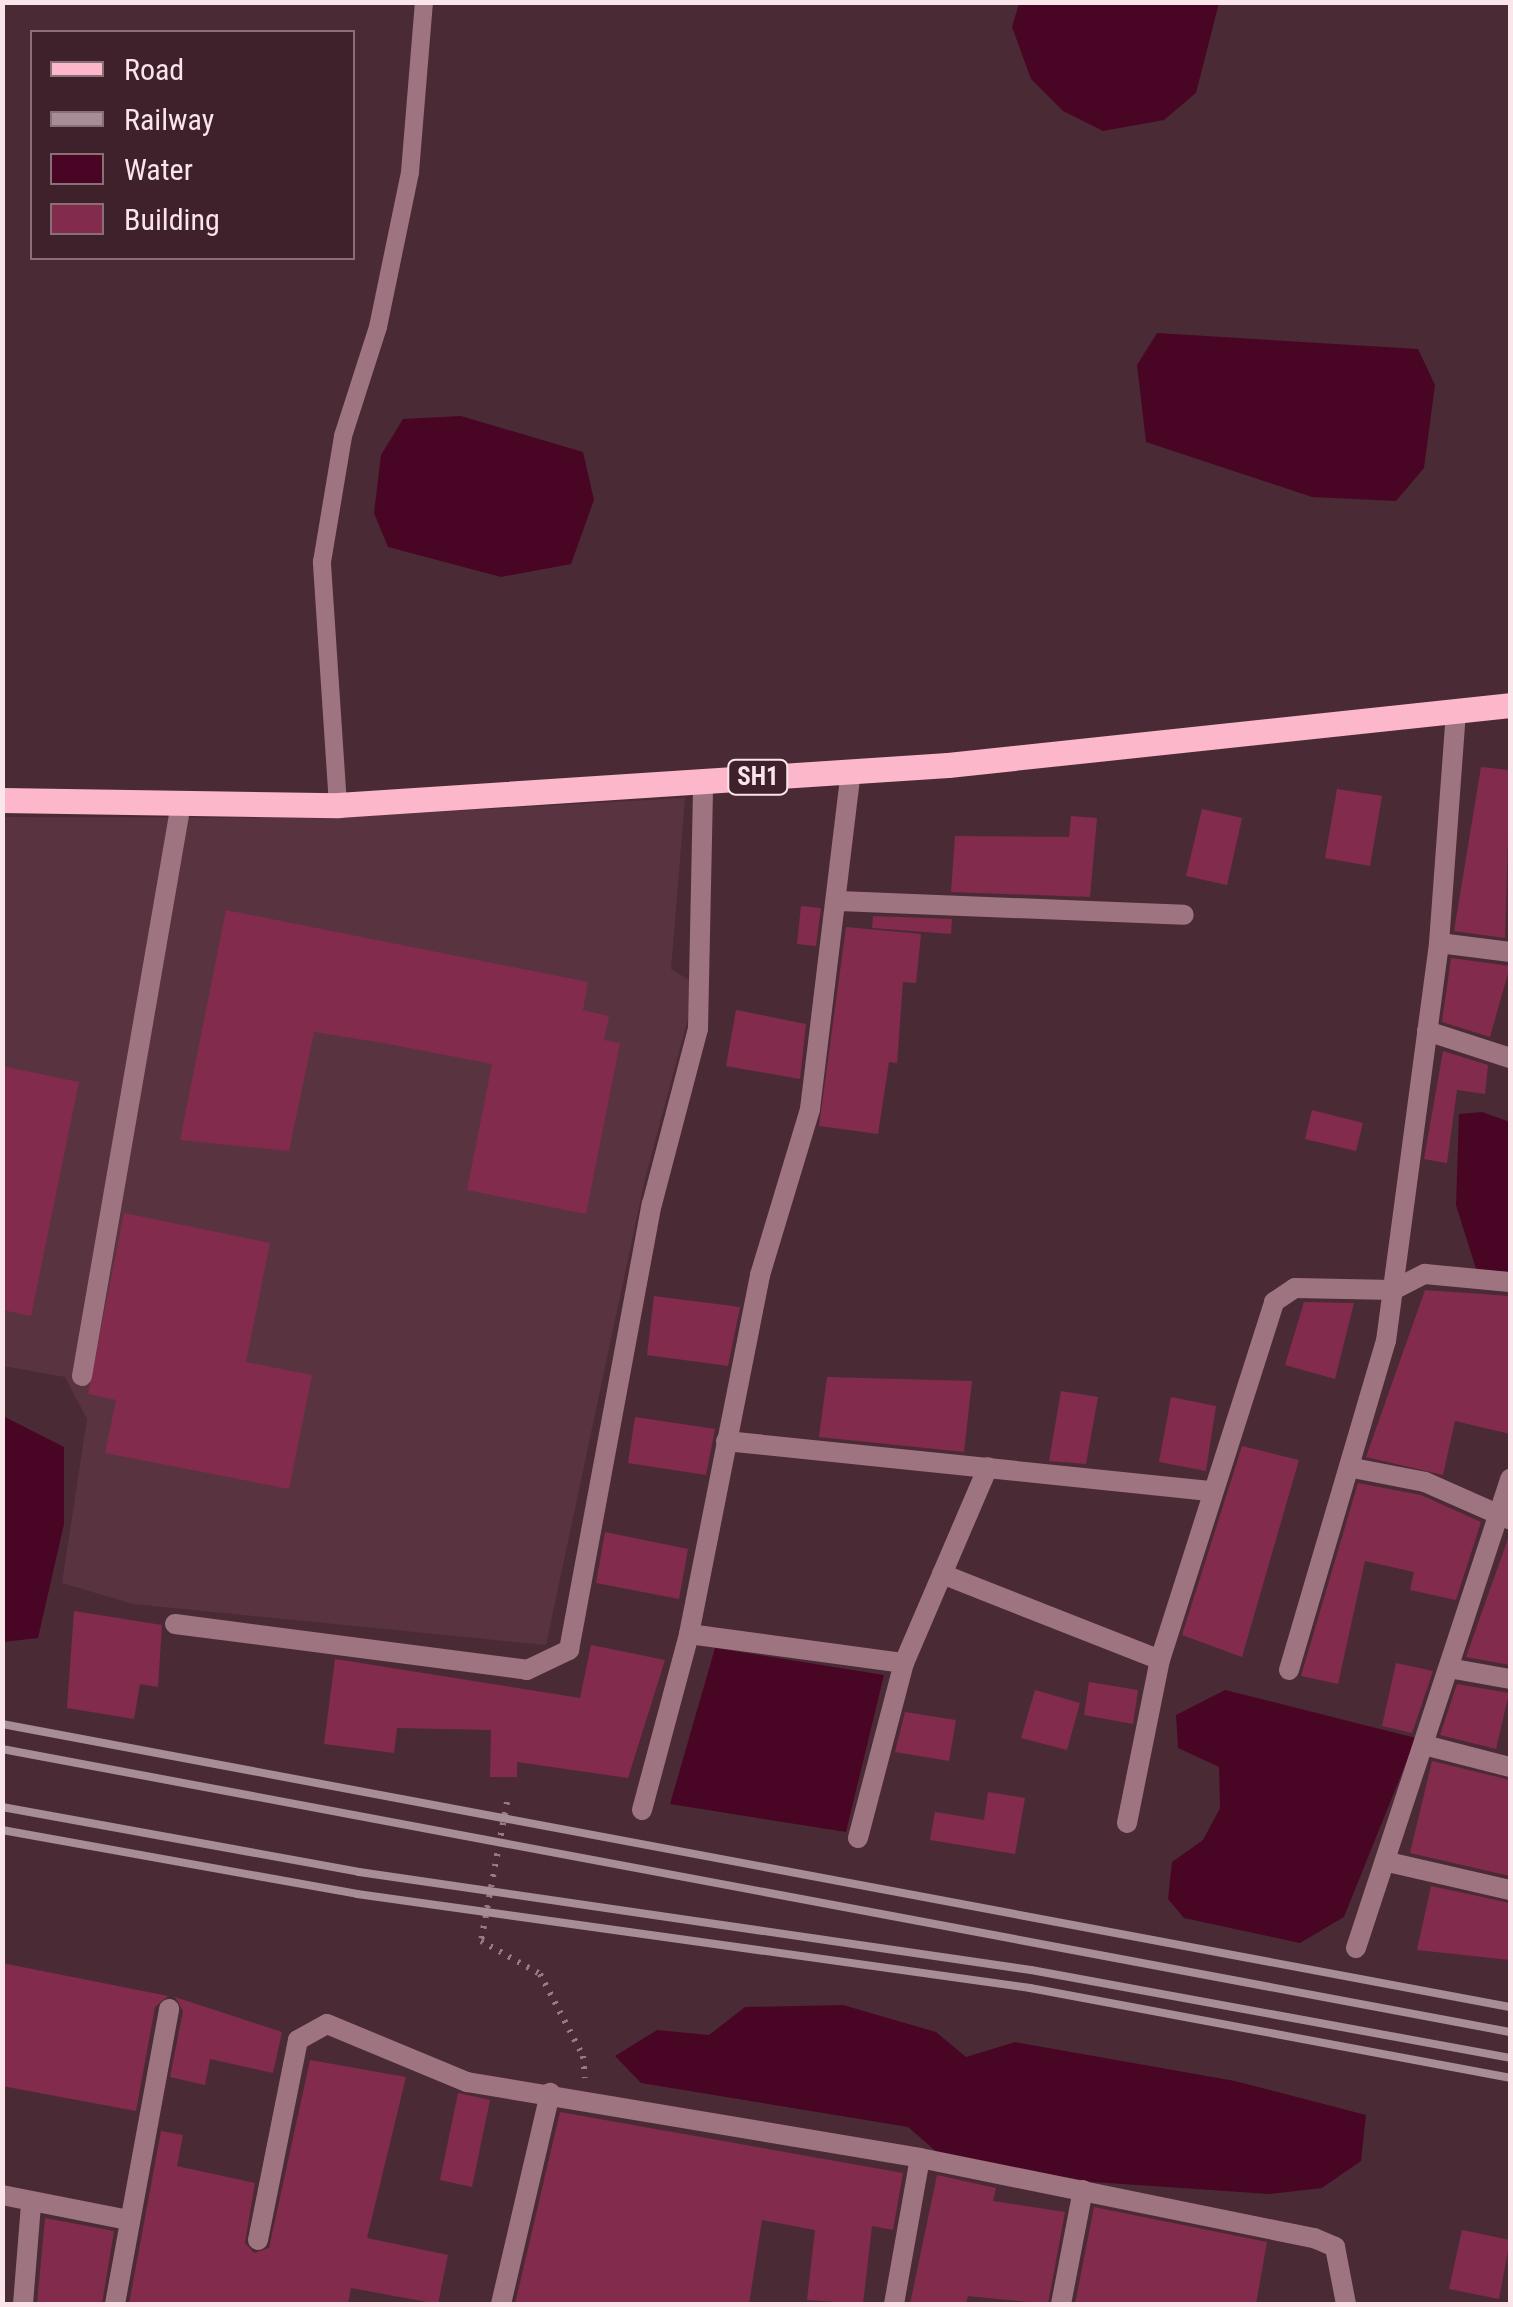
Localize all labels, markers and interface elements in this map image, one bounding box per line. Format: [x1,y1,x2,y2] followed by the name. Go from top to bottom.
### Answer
[30,30,355,260] legend
[124,52,184,87] text: Road
[124,102,214,137] text: Railway
[124,152,193,187] text: Water
[124,202,220,237] text: Building
[726,757,790,797] road number: SH1

